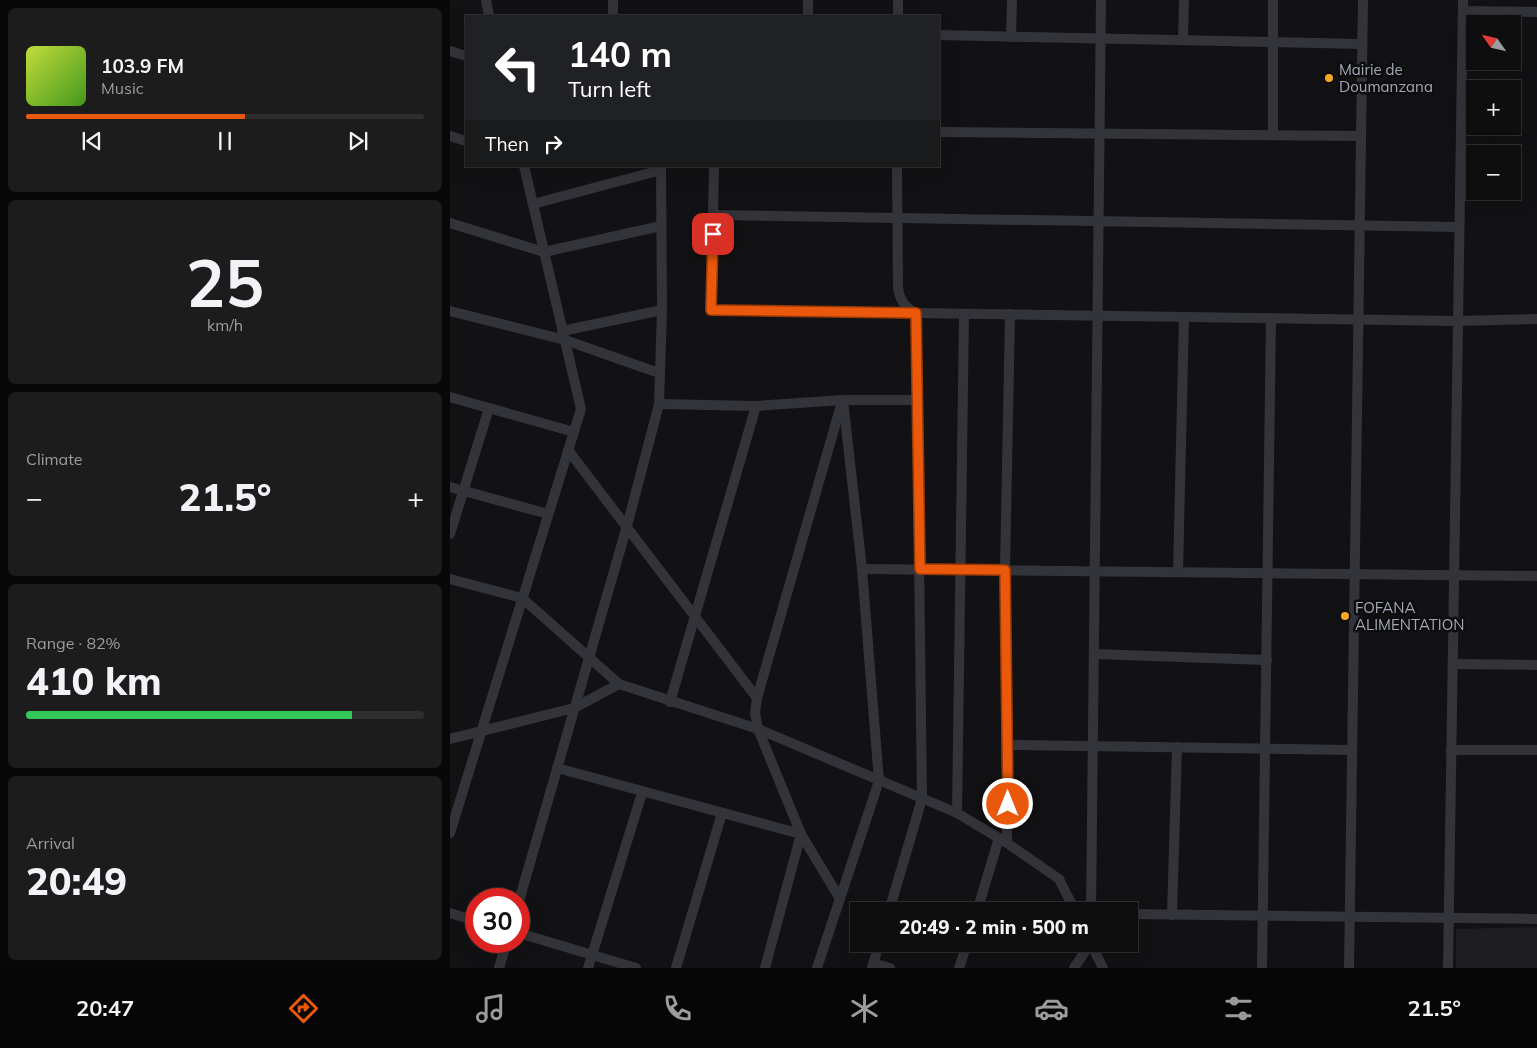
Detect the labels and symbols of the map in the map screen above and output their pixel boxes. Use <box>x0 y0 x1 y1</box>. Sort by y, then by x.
north arrow <box>1466 15 1521 70</box>
place label: Mairie de Doumanzana <box>1339 60 1433 96</box>
marker: Mairie de Doumanzana <box>1323 72 1335 84</box>
pin <box>692 213 734 255</box>
place label: FOFANA ALIMENTATION <box>1355 598 1465 634</box>
marker: FOFANA ALIMENTATION <box>1339 610 1351 622</box>
position arrow <box>981 777 1033 829</box>
speed limit sign: 30 <box>465 888 530 953</box>

